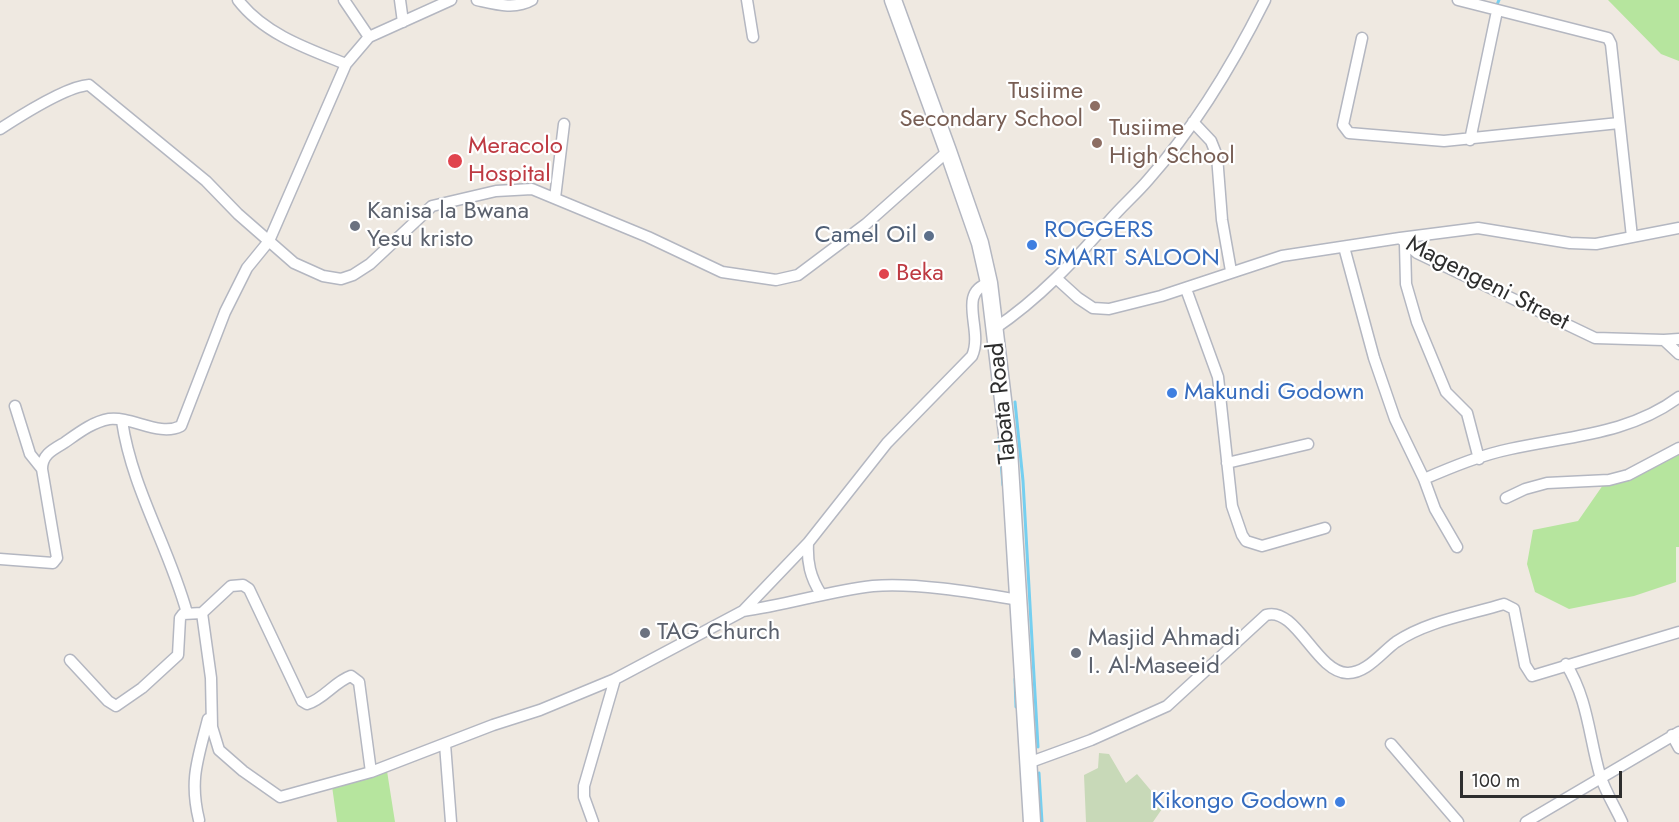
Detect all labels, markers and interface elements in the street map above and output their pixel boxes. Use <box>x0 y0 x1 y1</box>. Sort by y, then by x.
place label: Tusiime Secondary School <box>899 78 1083 134</box>
marker: Tusiime Secondary School <box>1088 99 1102 113</box>
place label: Tusiime High School <box>1109 115 1235 171</box>
place label: Meracolo Hospital <box>468 133 563 189</box>
marker: Tusiime High School <box>1090 136 1104 150</box>
marker: Meracolo Hospital <box>446 152 464 170</box>
place label: Kanisa la Bwana Yesu kristo <box>367 198 529 254</box>
place label: ROGGERS SMART SALOON <box>1044 217 1220 273</box>
marker: Kanisa la Bwana Yesu kristo <box>348 219 362 233</box>
place label: Camel Oil <box>814 222 917 250</box>
marker: Camel Oil <box>922 229 936 243</box>
street label: Magengeni Street <box>1401 231 1573 337</box>
marker: ROGGERS SMART SALOON <box>1025 238 1039 252</box>
place label: Beka <box>896 260 944 288</box>
marker: Beka <box>877 267 891 281</box>
street label: Tabata Road <box>982 341 1024 465</box>
place label: Makundi Godown <box>1184 379 1365 407</box>
marker: Makundi Godown <box>1165 386 1179 400</box>
place label: TAG Church <box>657 619 780 647</box>
place label: Masjid Ahmadi I. Al-Maseeid <box>1088 625 1240 681</box>
marker: TAG Church <box>638 626 652 640</box>
marker: Masjid Ahmadi I. Al-Maseeid <box>1069 646 1083 660</box>
scale bar <box>1463 759 1625 797</box>
text: 100 m <box>1471 768 1520 794</box>
place label: Kikongo Godown <box>1151 788 1328 816</box>
marker: Kikongo Godown <box>1333 795 1347 809</box>

